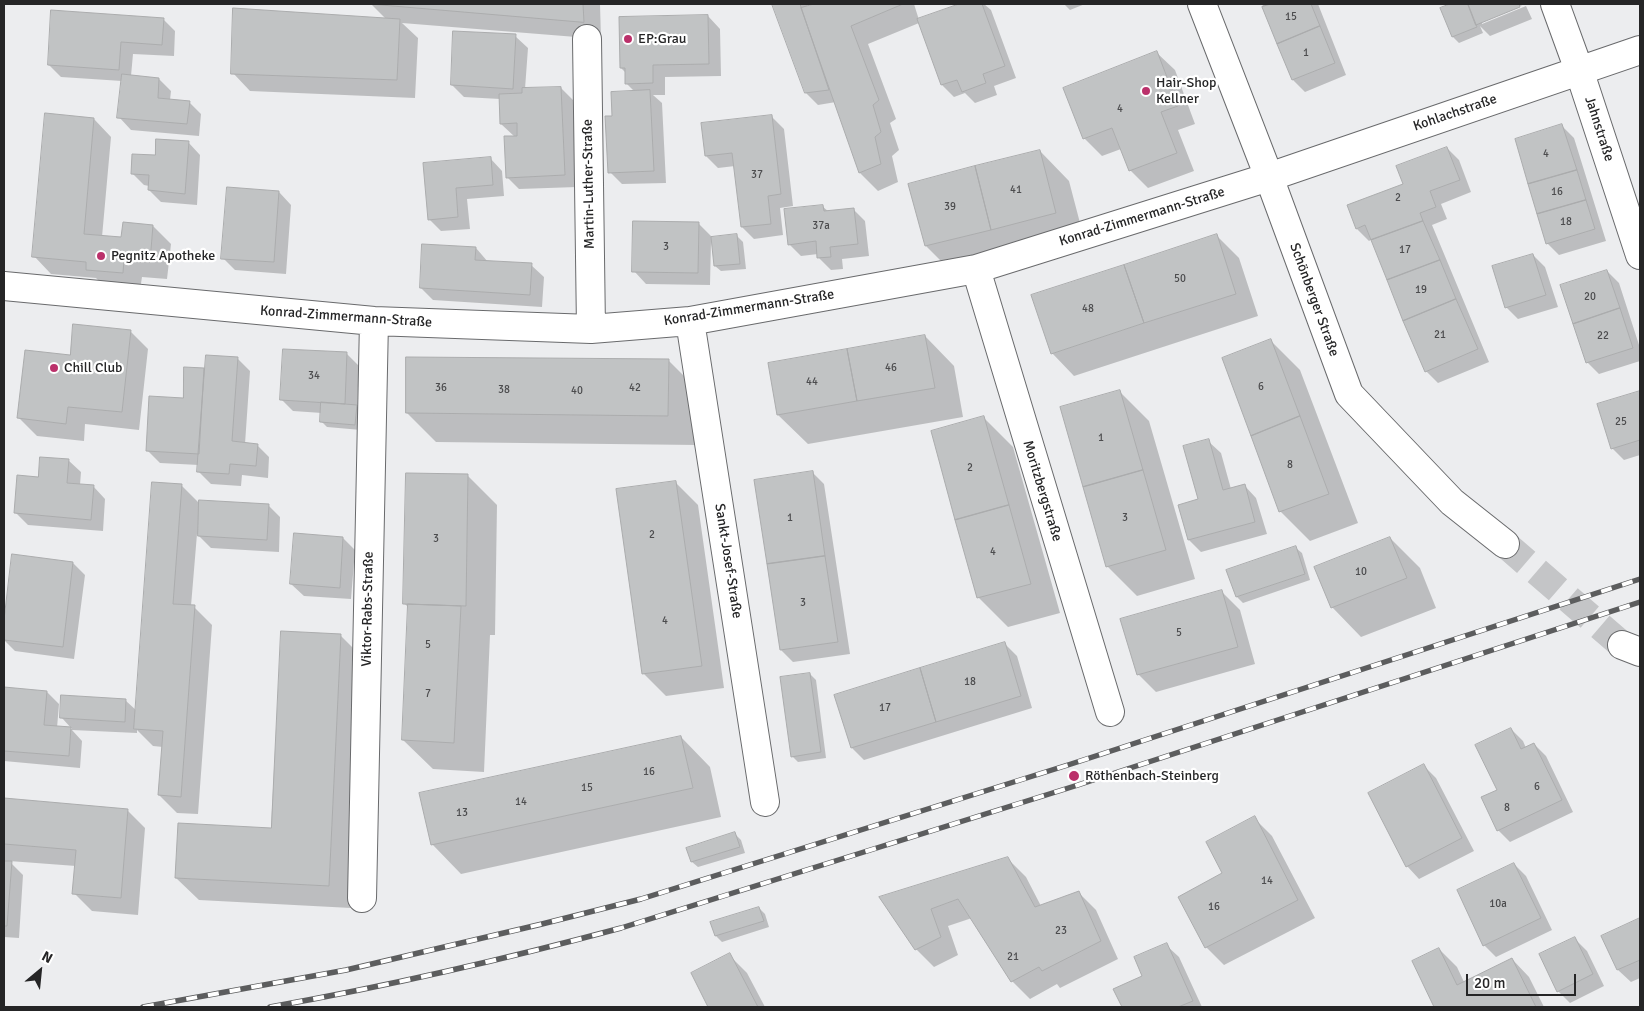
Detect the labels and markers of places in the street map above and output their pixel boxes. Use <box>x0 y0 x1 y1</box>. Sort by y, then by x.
place label: EP:Grau <box>638 31 686 47</box>
marker: EP:Grau <box>622 33 634 45</box>
place label: Hair-Shop Kellner <box>1156 75 1217 108</box>
marker: Hair-Shop Kellner <box>1140 85 1152 97</box>
place label: Pegnitz Apotheke <box>111 248 215 264</box>
marker: Pegnitz Apotheke <box>95 250 107 262</box>
place label: Chill Club <box>64 360 122 376</box>
marker: Chill Club <box>48 362 60 374</box>
place label: Röthenbach-Steinberg <box>1085 768 1219 784</box>
marker: Röthenbach-Steinberg <box>1067 769 1081 783</box>

